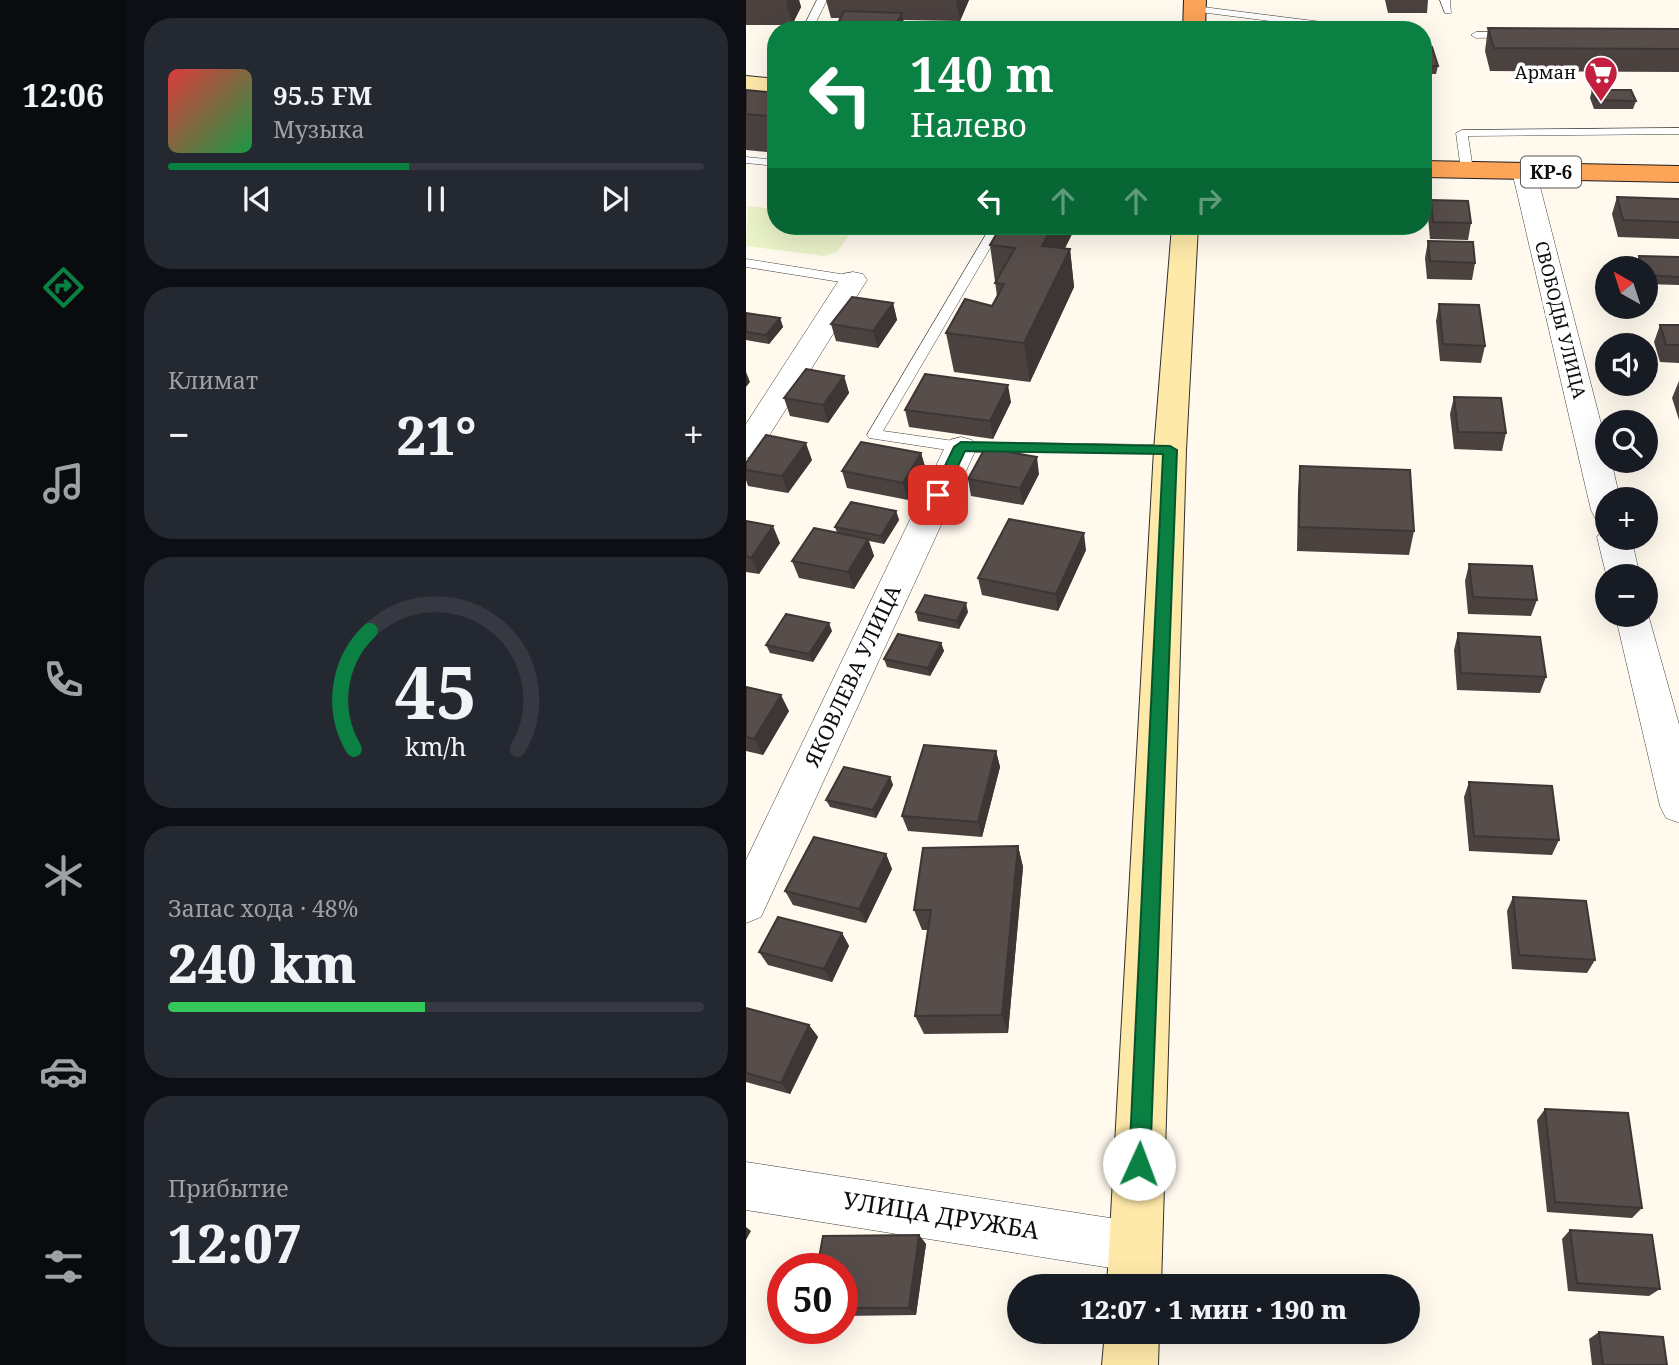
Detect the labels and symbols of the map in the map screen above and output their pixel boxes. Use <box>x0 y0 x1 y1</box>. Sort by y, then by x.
supermarket icon: Арман <box>1582 54 1620 103</box>
place label: Арман <box>1515 60 1576 84</box>
road number: KP-6 <box>1521 156 1581 188</box>
street label: СВОБОДЫ УЛИЦА <box>1530 238 1592 401</box>
north arrow <box>1595 256 1658 318</box>
pin <box>908 465 968 525</box>
street label: ЯКОВЛЕВА УЛИЦА <box>797 580 907 772</box>
position arrow <box>1102 1127 1176 1201</box>
street label: УЛИЦА ДРУЖБА <box>841 1183 1042 1246</box>
speed limit sign: 50 <box>767 1253 858 1344</box>

